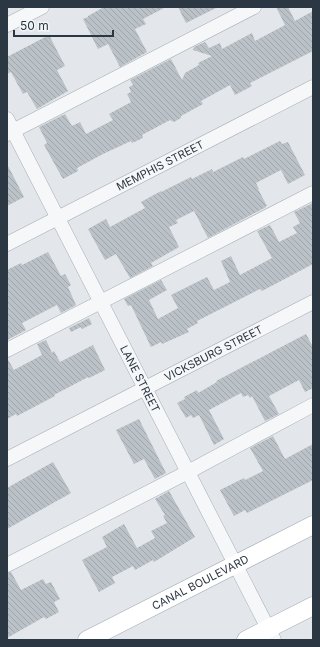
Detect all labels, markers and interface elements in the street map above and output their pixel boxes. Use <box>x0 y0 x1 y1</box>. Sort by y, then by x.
scale bar <box>14 12 113 38</box>
text: 50 m <box>20 18 49 33</box>
street label: MEMPHIS STREET <box>114 137 206 194</box>
street label: VICKSBURG STREET <box>162 322 265 384</box>
street label: LANE STREET <box>117 343 163 415</box>
street label: CANAL BOULEVARD <box>149 552 251 613</box>

